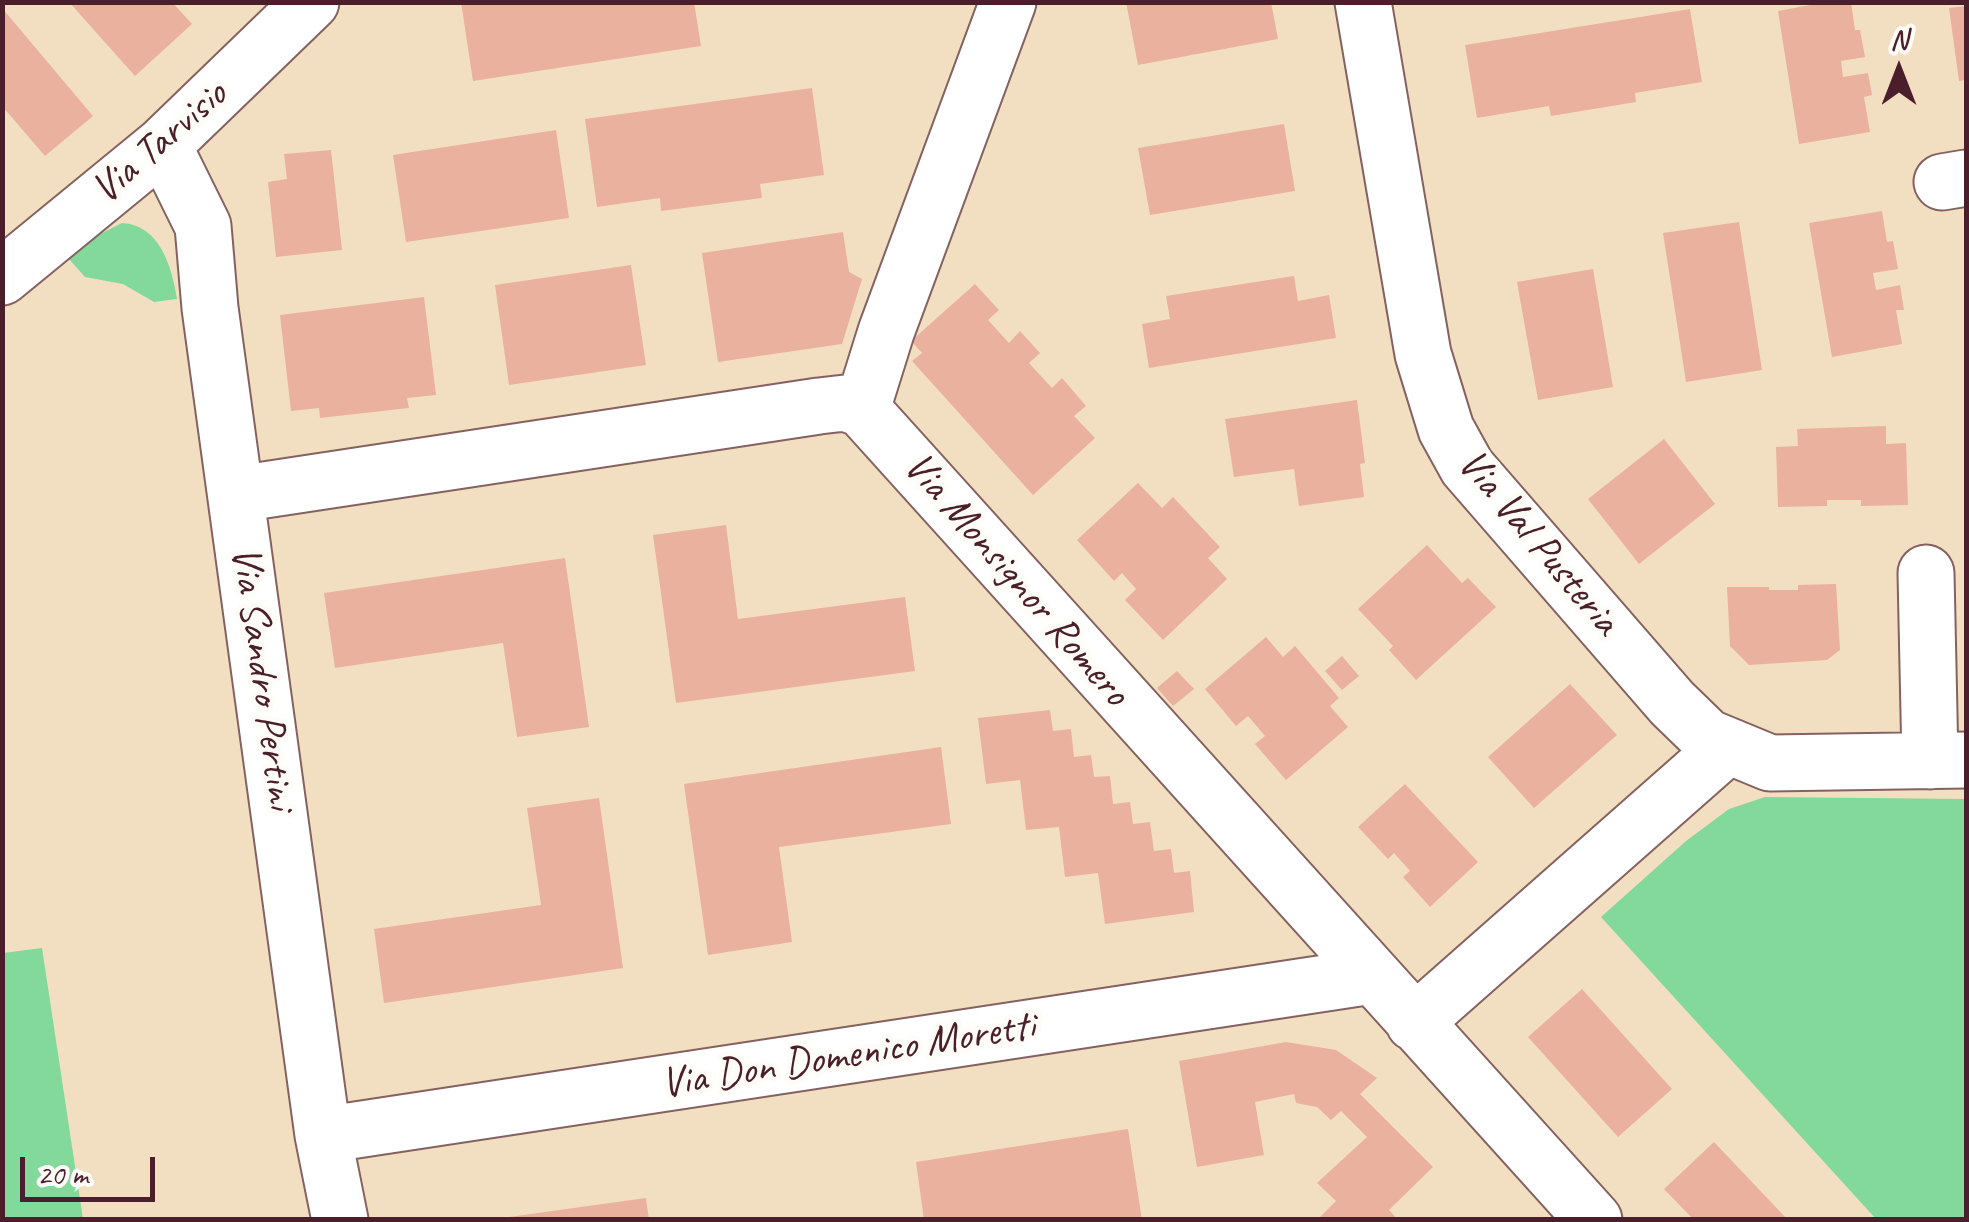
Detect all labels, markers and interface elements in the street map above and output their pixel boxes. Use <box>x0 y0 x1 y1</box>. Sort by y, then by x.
north arrow <box>1849 20 1949 120</box>
text: N <box>1890 22 1908 57</box>
street label: Via Tarvisio <box>82 70 238 216</box>
street label: Via Val Pusteria <box>1446 440 1630 646</box>
street label: Via Monsignor Romero <box>892 443 1140 717</box>
street label: Via Sandro Pertini <box>219 543 305 813</box>
street label: Via Don Domenico Moretti <box>658 1002 1038 1110</box>
scale bar <box>25 1137 160 1199</box>
text: 20 m <box>37 1155 88 1193</box>

